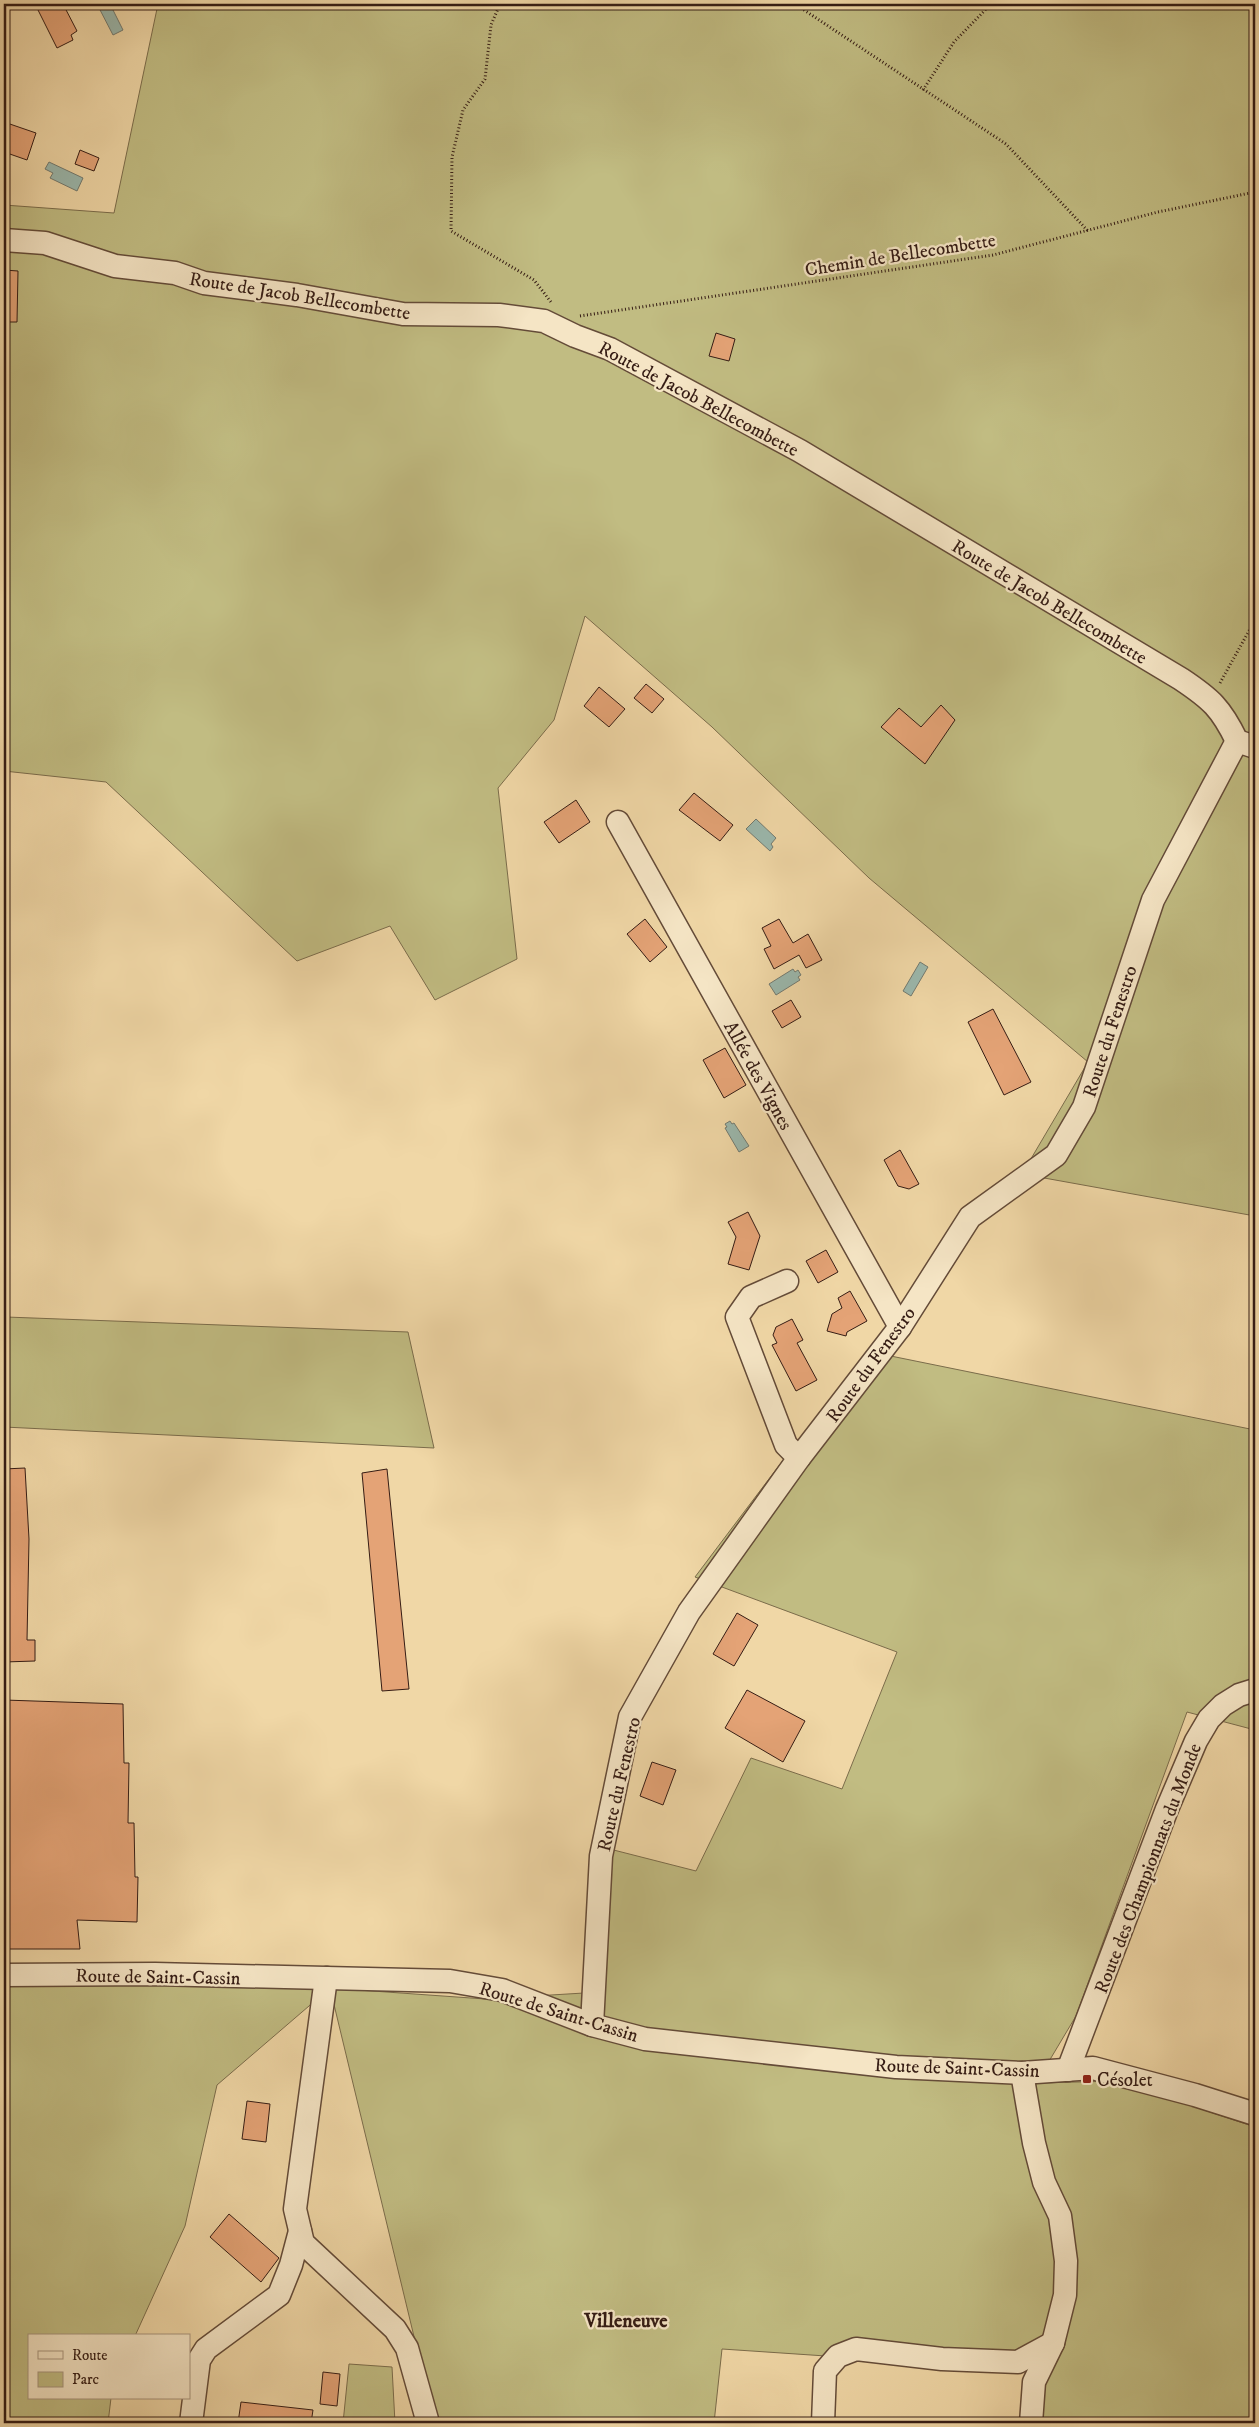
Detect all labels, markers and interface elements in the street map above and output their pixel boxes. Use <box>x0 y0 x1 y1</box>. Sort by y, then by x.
street label: Chemin de Bellecombette <box>803 229 997 282</box>
street label: Route de Jacob Bellecombette <box>188 268 412 325</box>
street label: Route de Jacob Bellecombette <box>594 337 803 462</box>
street label: Route de Jacob Bellecombette <box>947 535 1151 670</box>
street label: Route du Fenestro <box>1078 963 1143 1100</box>
street label: Allée des Vignes <box>718 1017 797 1134</box>
street label: Route du Fenestro <box>822 1303 921 1427</box>
street label: Route du Fenestro <box>593 1715 646 1854</box>
street label: Route des Championnats du Monde <box>1090 1740 1207 1997</box>
street label: Route de Saint-Cassin <box>75 1965 241 1990</box>
street label: Route de Saint-Cassin <box>476 1977 641 2048</box>
street label: Route de Saint-Cassin <box>874 2054 1040 2083</box>
place label: Césolet <box>1097 2069 1153 2092</box>
marker: Césolet <box>1081 2073 1093 2085</box>
district label: Villeneuve <box>583 2309 668 2334</box>
legend <box>28 2334 190 2400</box>
text: Route <box>72 2346 107 2365</box>
text: Parc <box>72 2370 100 2389</box>

